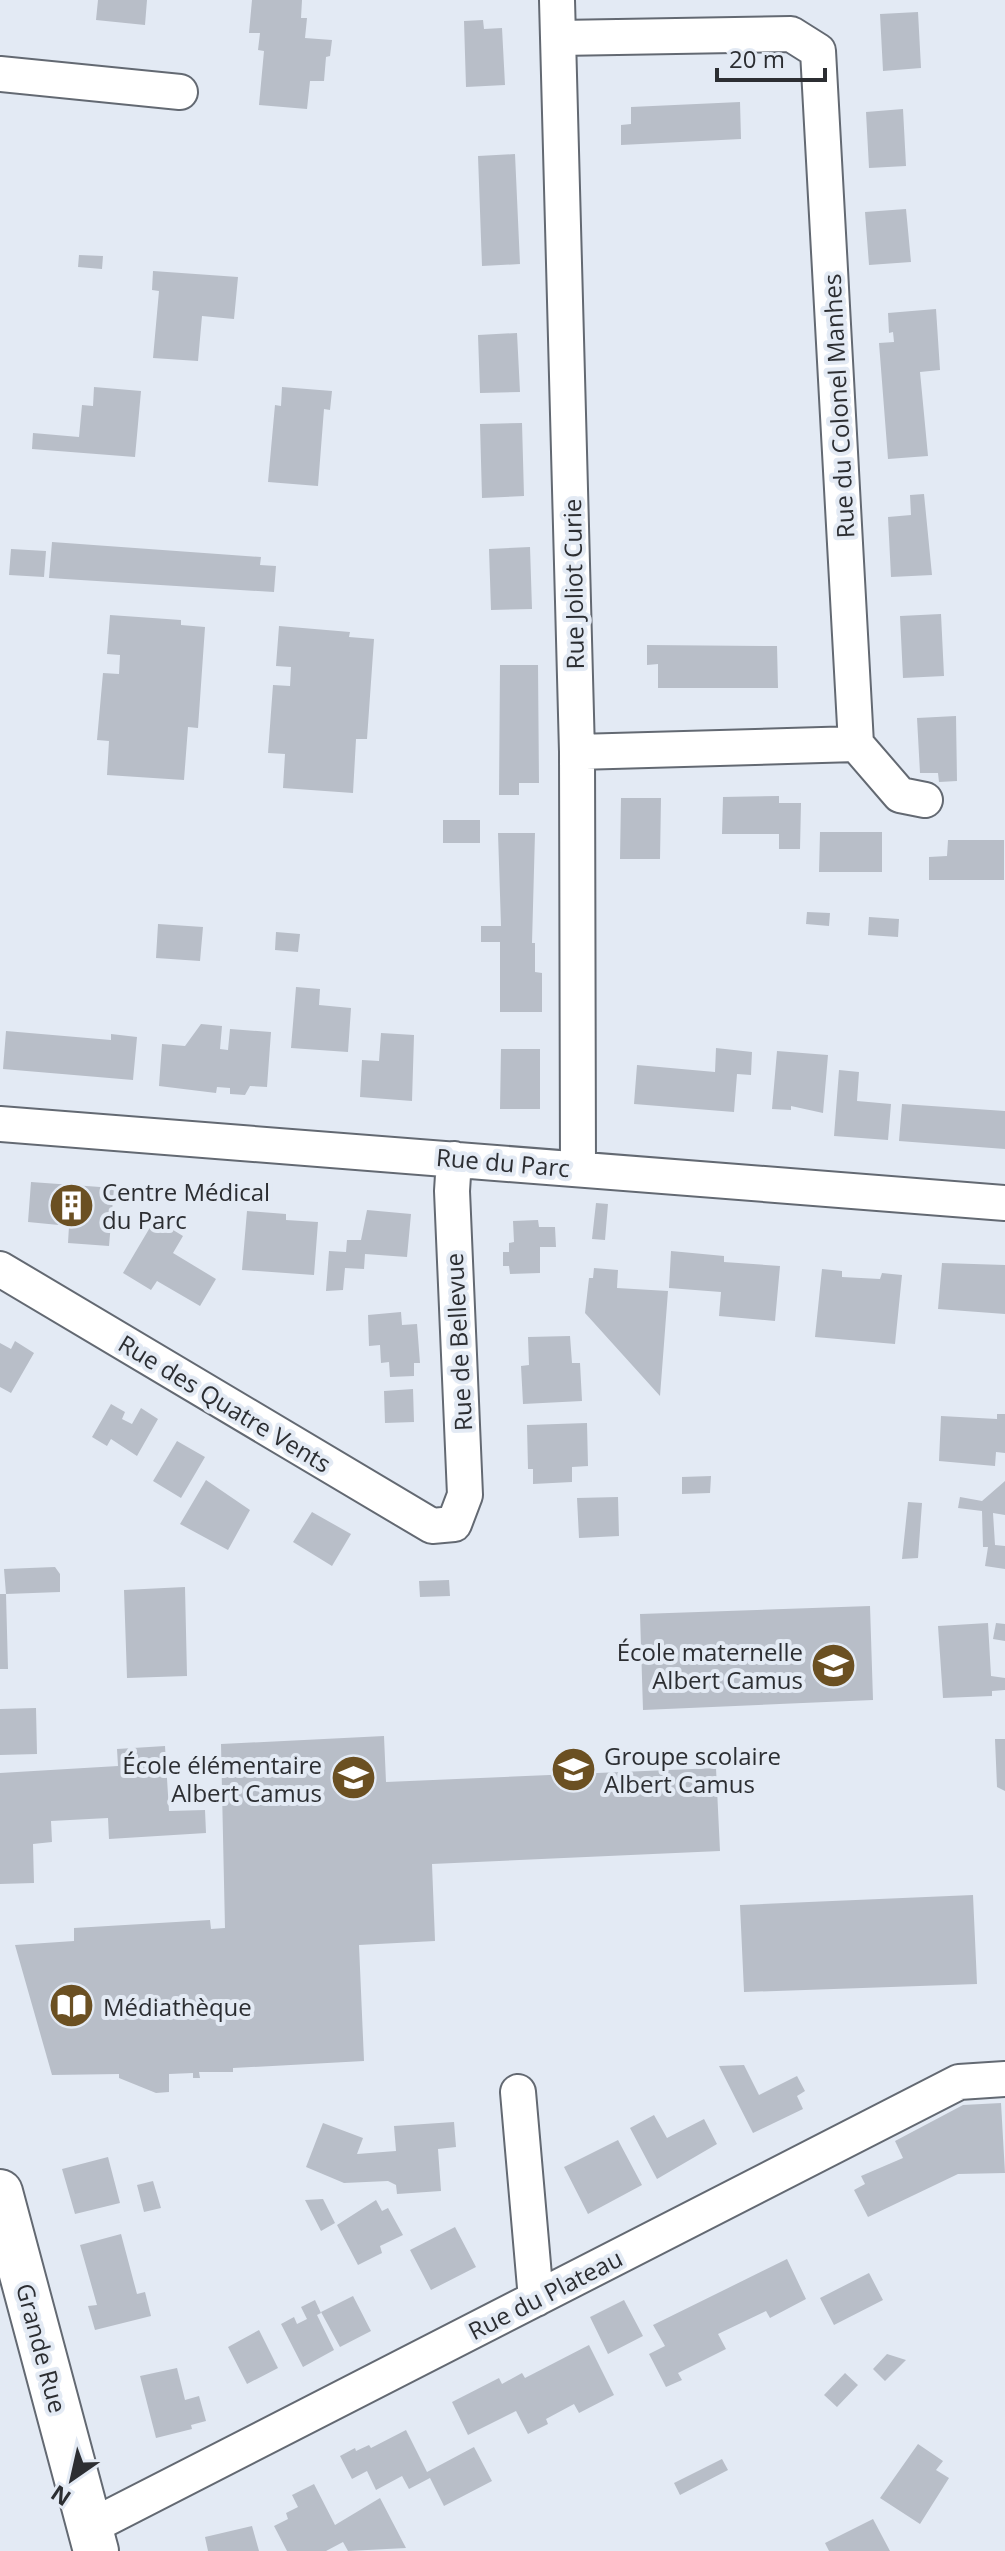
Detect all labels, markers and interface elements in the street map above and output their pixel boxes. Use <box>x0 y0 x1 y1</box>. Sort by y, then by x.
scale bar <box>717 32 825 82</box>
text: 20 m <box>729 42 785 75</box>
street label: Rue du Colonel Manhes <box>815 273 861 539</box>
street label: Rue Joliot Curie <box>555 498 591 670</box>
street label: Rue du Parc <box>435 1140 571 1184</box>
place label: Centre Médical du Parc <box>102 1175 270 1236</box>
building icon: Centre Médical du Parc <box>47 1181 95 1229</box>
street label: Rue de Bellevue <box>437 1252 479 1432</box>
street label: Rue des Quatre Vents <box>113 1326 337 1480</box>
place label: École maternelle Albert Camus <box>617 1635 803 1696</box>
school or university icon: École maternelle Albert Camus <box>810 1641 858 1689</box>
place label: Groupe scolaire Albert Camus <box>604 1739 781 1800</box>
school or university icon: Groupe scolaire Albert Camus <box>549 1745 597 1793</box>
place label: École élémentaire Albert Camus <box>122 1748 322 1809</box>
school or university icon: École élémentaire Albert Camus <box>329 1754 377 1802</box>
library icon: Médiathèque <box>48 1982 96 2030</box>
place label: Médiathèque <box>103 1990 252 2023</box>
street label: Rue du Plateau <box>462 2241 628 2347</box>
street label: Grande Rue <box>9 2280 75 2416</box>
north arrow <box>32 2439 112 2519</box>
text: N <box>44 2479 76 2514</box>

